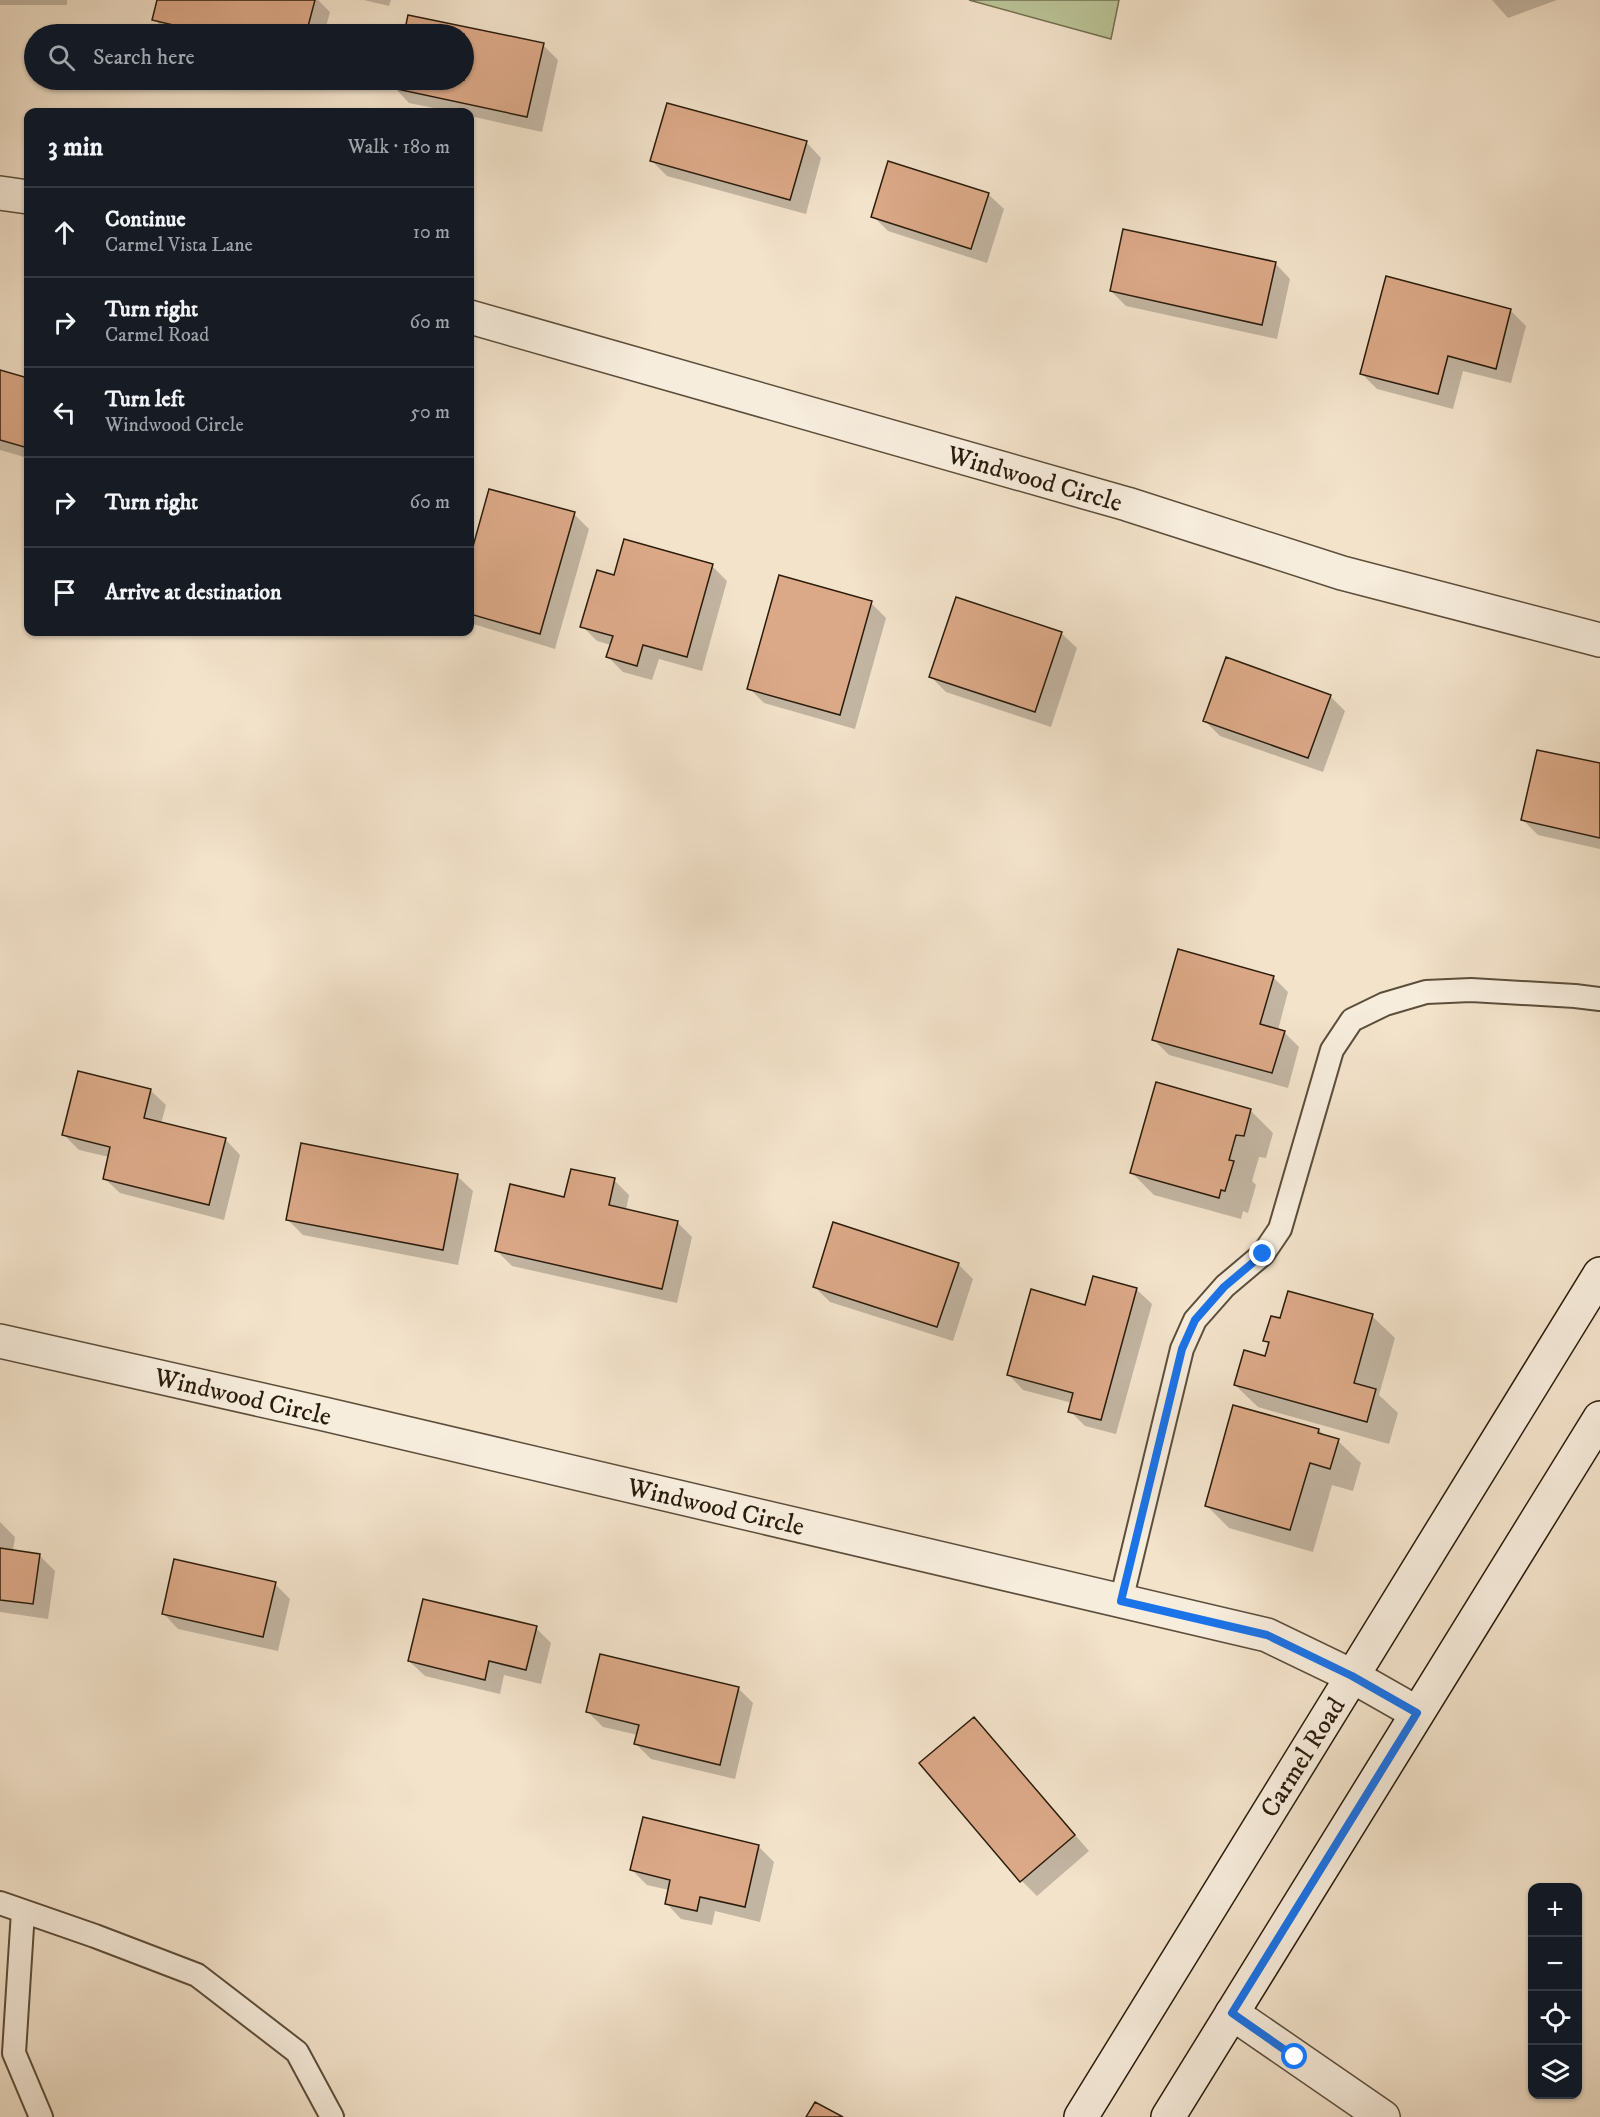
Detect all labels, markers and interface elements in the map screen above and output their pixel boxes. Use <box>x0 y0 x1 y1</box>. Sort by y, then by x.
search box <box>24 24 474 90</box>
icon: search <box>45 41 78 74</box>
text: Search here <box>93 44 195 71</box>
text: 3 min <box>48 131 103 164</box>
text: Walk · 180 m <box>348 135 450 160</box>
text: Continue <box>105 206 186 233</box>
icon: ahead <box>48 216 81 249</box>
text: 10 m <box>413 220 450 245</box>
text: Carmel Vista Lane <box>105 233 253 258</box>
text: Turn right <box>105 296 198 323</box>
icon: right <box>48 306 81 339</box>
text: 60 m <box>410 310 450 335</box>
text: Carmel Road <box>105 323 209 348</box>
text: Turn left <box>105 386 185 413</box>
icon: left <box>48 396 81 429</box>
text: 50 m <box>410 400 450 425</box>
text: Windwood Circle <box>105 413 244 438</box>
street label: Windwood Circle <box>942 438 1126 520</box>
icon: right <box>48 486 81 519</box>
text: Turn right <box>105 489 198 516</box>
text: 60 m <box>410 490 450 515</box>
icon: arrive <box>48 576 81 609</box>
text: Arrive at destination <box>105 579 282 606</box>
route end <box>1249 1240 1275 1266</box>
street label: Windwood Circle <box>150 1361 334 1434</box>
street label: Windwood Circle <box>623 1471 807 1544</box>
street label: Carmel Road <box>1253 1692 1353 1824</box>
map controls <box>1528 1883 1582 2099</box>
button: + <box>1528 1883 1582 1937</box>
button: − <box>1528 1937 1582 1991</box>
button: locate <box>1528 1991 1582 2045</box>
route start <box>1281 2043 1307 2069</box>
button: layers <box>1528 2045 1582 2099</box>

